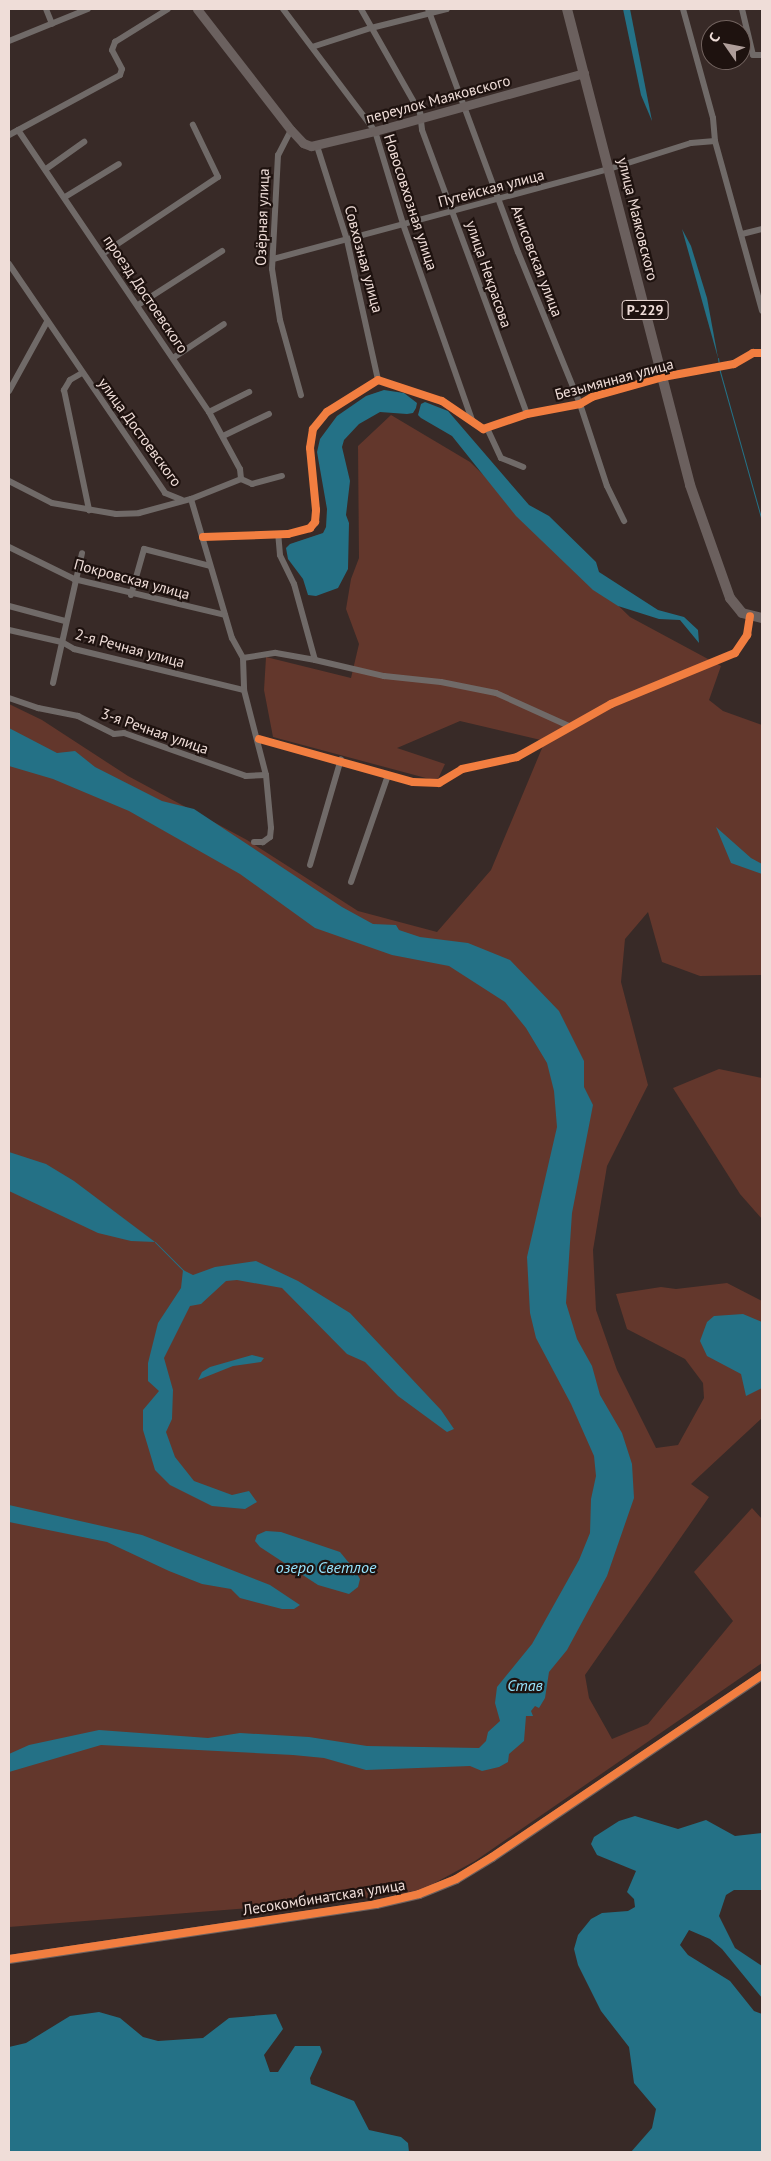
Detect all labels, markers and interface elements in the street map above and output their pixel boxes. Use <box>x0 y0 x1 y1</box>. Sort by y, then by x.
north arrow <box>701 20 751 70</box>
text: С <box>705 29 724 46</box>
street label: переулок Маяковского <box>364 71 512 127</box>
street label: Новосовхозная улица <box>380 131 442 273</box>
street label: улица Маяковского <box>614 156 662 282</box>
street label: Путейская улица <box>436 165 546 211</box>
street label: Озёрная улица <box>251 168 273 266</box>
street label: Совхозная улица <box>341 203 387 315</box>
street label: Анисовская улица <box>508 203 566 319</box>
street label: улица Некрасова <box>462 218 516 330</box>
street label: проезд Достоевского <box>100 231 192 357</box>
road number: Р-229 <box>621 298 669 322</box>
street label: Безымянная улица <box>553 355 675 403</box>
street label: улица Достоевского <box>94 374 186 490</box>
street label: Покровская улица <box>72 555 192 603</box>
street label: 2-я Речная улица <box>73 625 187 671</box>
street label: 3-я Речная улица <box>99 704 211 758</box>
water label: озеро Светлое <box>276 1557 376 1577</box>
water label: Став <box>507 1675 543 1695</box>
street label: Лесокомбинатская улица <box>242 1875 406 1919</box>

